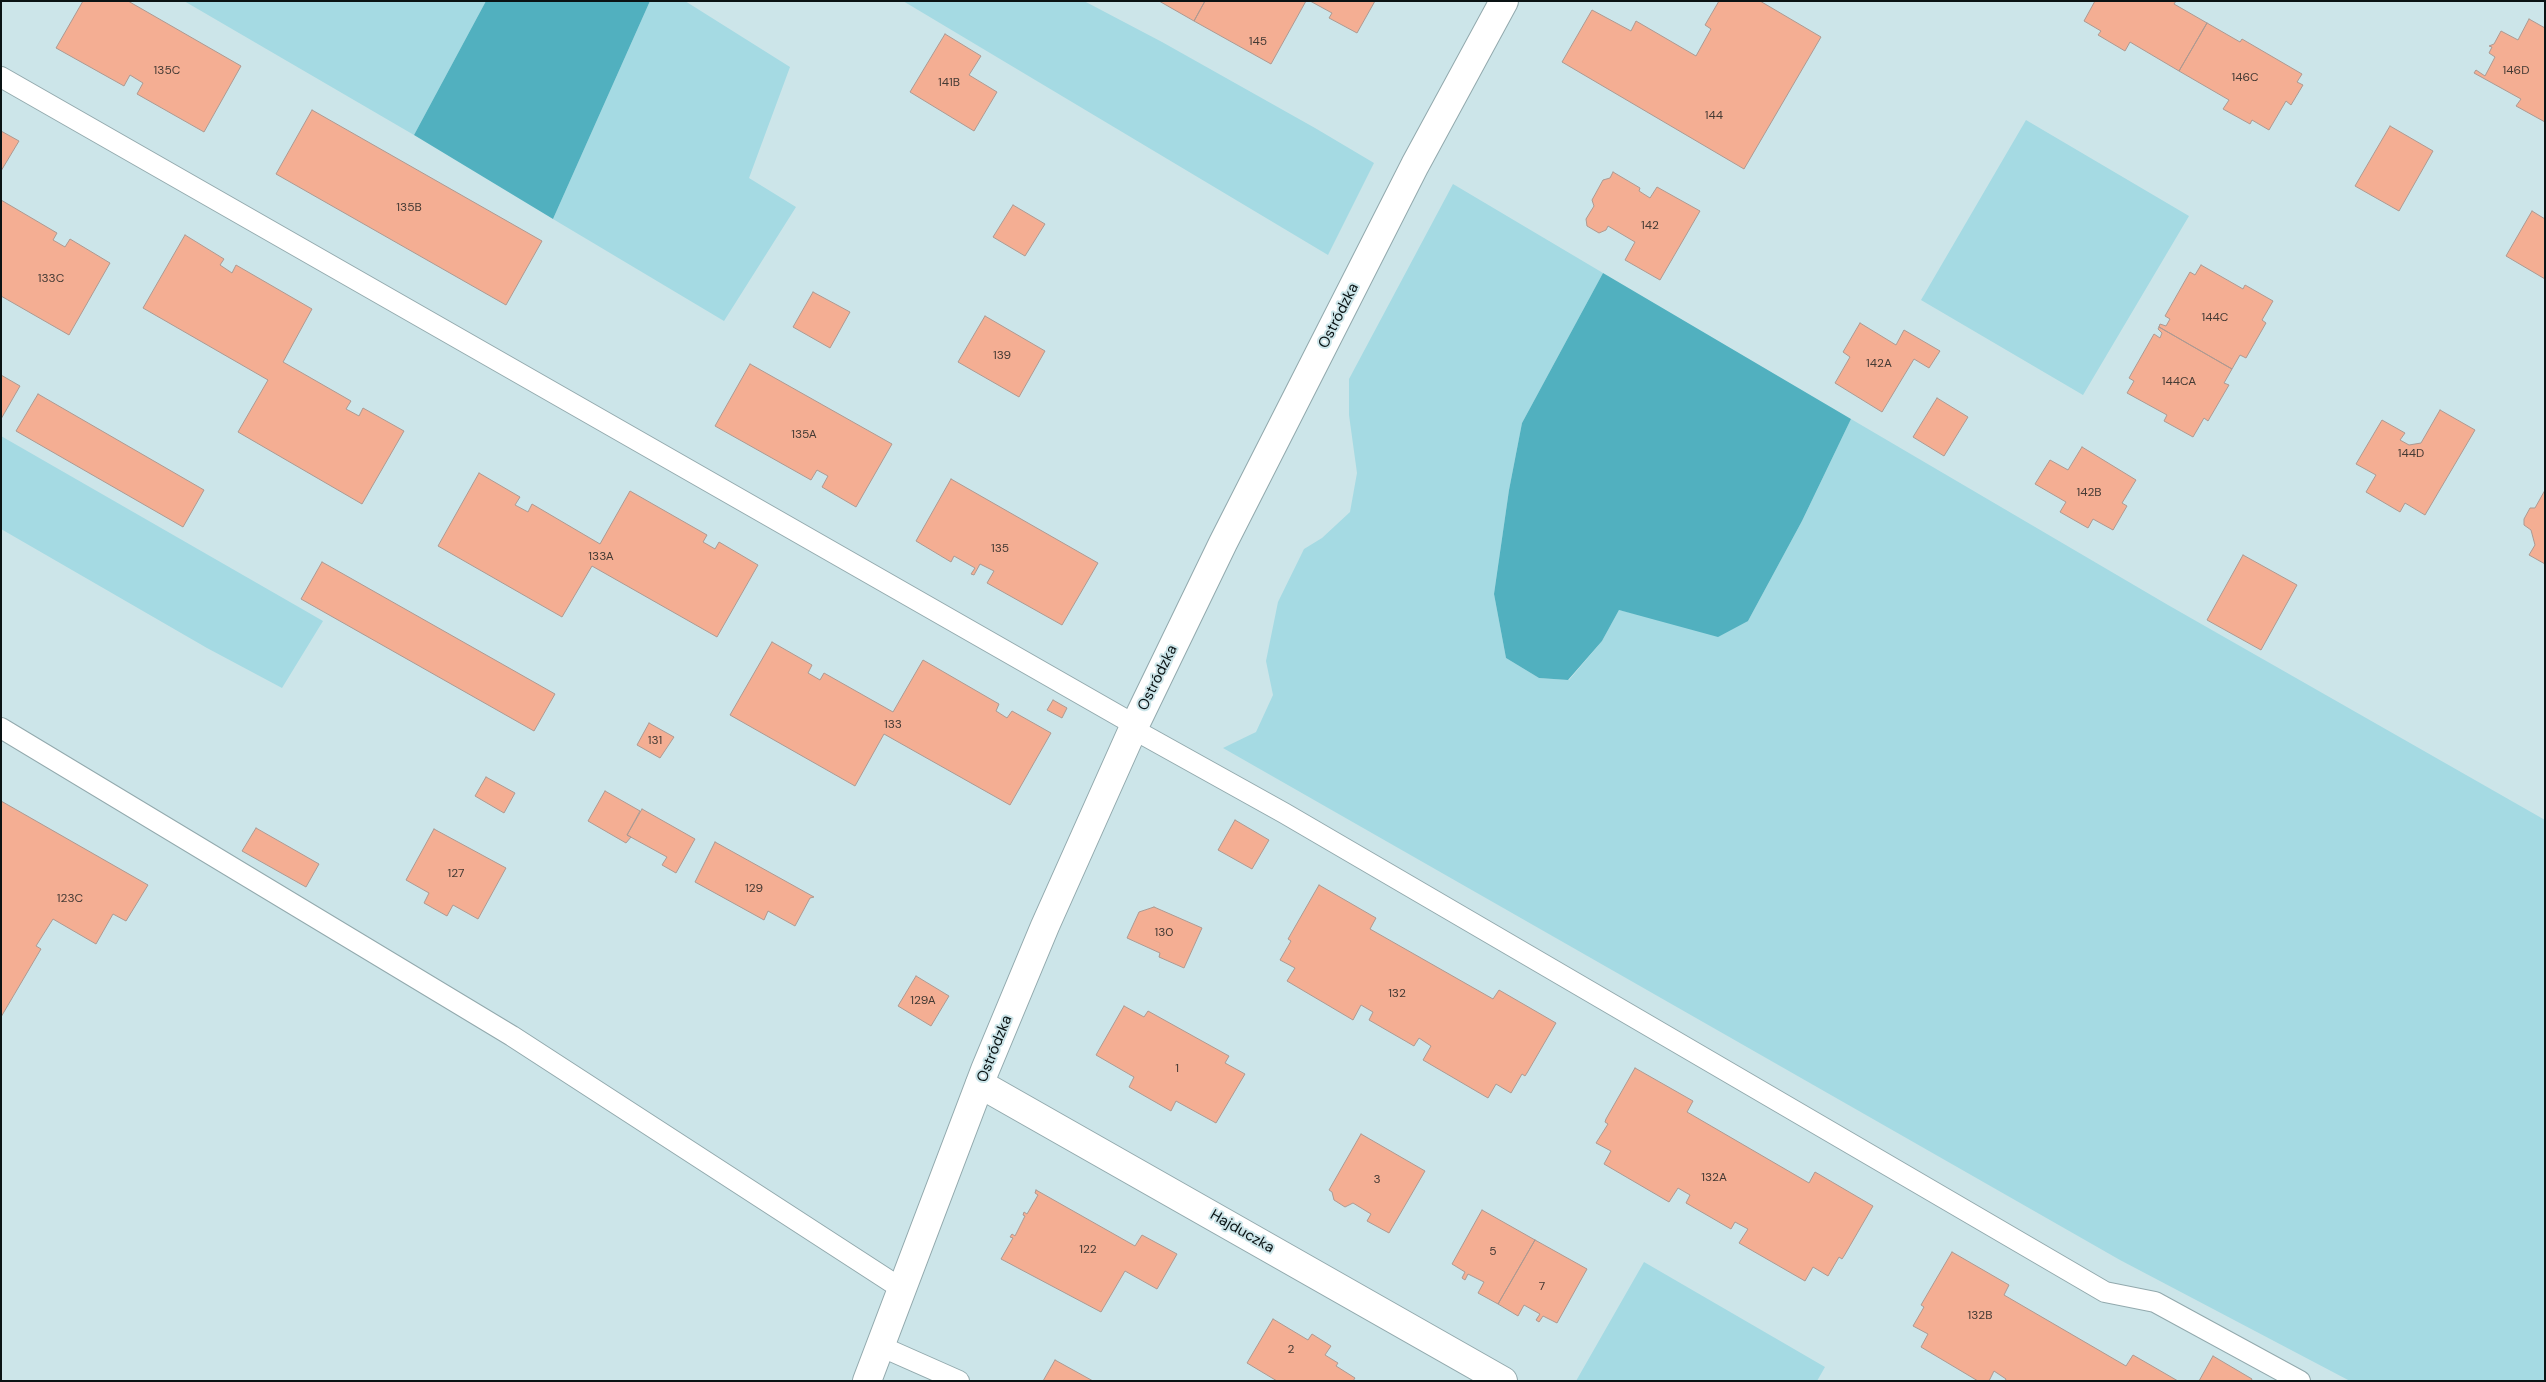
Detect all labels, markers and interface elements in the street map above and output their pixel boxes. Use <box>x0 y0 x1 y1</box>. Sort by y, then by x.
house number: 145 <box>1249 35 1267 49</box>
house number: 135C <box>154 64 180 78</box>
house number: 146D <box>2503 64 2529 78</box>
house number: 146C <box>2231 71 2259 85</box>
house number: 141B <box>938 76 960 90</box>
house number: 144 <box>1705 109 1723 123</box>
house number: 135B <box>396 201 422 215</box>
house number: 142 <box>1641 219 1659 233</box>
house number: 133C <box>38 272 64 286</box>
street label: Ostródzka <box>1315 280 1363 352</box>
house number: 144C <box>2202 311 2228 325</box>
house number: 139 <box>993 349 1011 363</box>
house number: 142A <box>1866 357 1892 371</box>
house number: 144CA <box>2162 375 2196 389</box>
house number: 135A <box>791 428 817 442</box>
house number: 144D <box>2398 447 2424 461</box>
house number: 142B <box>2076 486 2102 500</box>
house number: 135 <box>991 542 1009 556</box>
house number: 133A <box>588 550 614 564</box>
street label: Ostródzka <box>1134 642 1182 714</box>
house number: 133 <box>884 718 902 732</box>
house number: 131 <box>648 734 662 748</box>
house number: 127 <box>448 867 464 881</box>
house number: 129 <box>745 882 763 896</box>
house number: 123C <box>57 892 83 906</box>
house number: 130 <box>1154 926 1174 940</box>
house number: 132 <box>1388 987 1406 1001</box>
house number: 129A <box>910 994 936 1008</box>
street label: Ostródzka <box>973 1013 1017 1085</box>
house number: 1 <box>1175 1062 1179 1076</box>
house number: 132A <box>1701 1171 1727 1185</box>
house number: 3 <box>1373 1173 1381 1187</box>
street label: Hajduczka <box>1207 1206 1277 1258</box>
house number: 122 <box>1079 1243 1097 1257</box>
house number: 5 <box>1489 1245 1497 1259</box>
house number: 7 <box>1539 1280 1545 1294</box>
house number: 132B <box>1968 1309 1992 1323</box>
house number: 2 <box>1288 1343 1294 1357</box>

